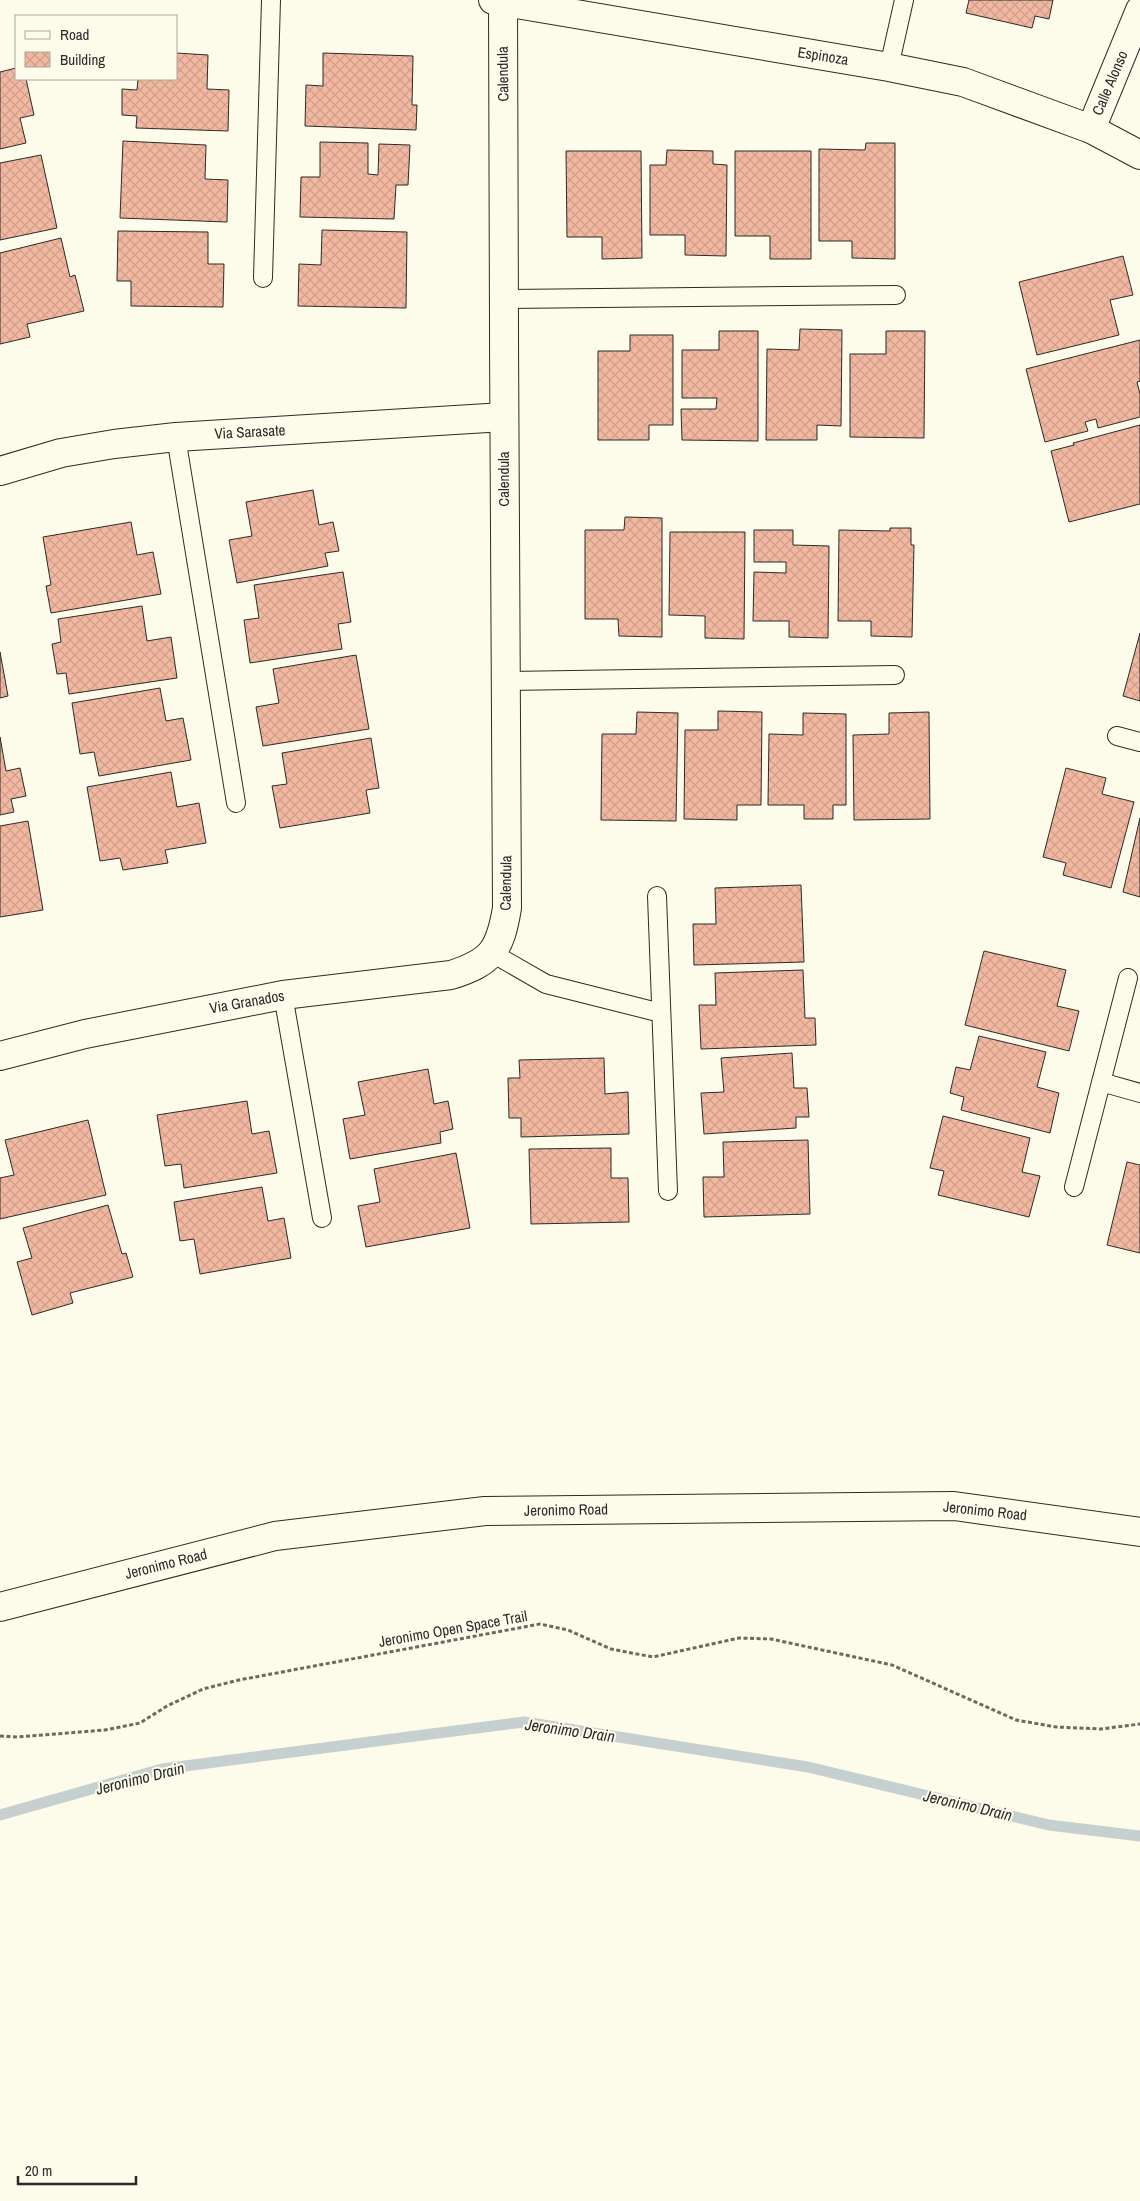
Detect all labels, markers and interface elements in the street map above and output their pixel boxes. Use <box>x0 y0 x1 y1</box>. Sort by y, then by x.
legend <box>15 15 178 80</box>
text: Road <box>60 24 89 45</box>
street label: Espinoza <box>796 41 850 70</box>
street label: Calendula <box>492 46 513 102</box>
street label: Calle Alonso <box>1087 47 1133 118</box>
text: Building <box>60 49 105 70</box>
street label: Via Sarasate <box>214 419 286 444</box>
street label: Calendula <box>493 451 514 507</box>
street label: Calendula <box>495 855 516 911</box>
street label: Via Granados <box>208 985 286 1018</box>
street label: Jeronimo Road <box>942 1496 1028 1525</box>
street label: Jeronimo Road <box>524 1498 608 1521</box>
street label: Jeronimo Road <box>123 1543 209 1584</box>
street label: Jeronimo Open Space Trail <box>377 1605 529 1652</box>
water label: Jeronimo Drain <box>523 1713 616 1747</box>
water label: Jeronimo Drain <box>93 1756 187 1800</box>
water label: Jeronimo Drain <box>920 1784 1015 1826</box>
scale bar <box>18 2154 135 2186</box>
text: 20 m <box>25 2160 52 2181</box>

